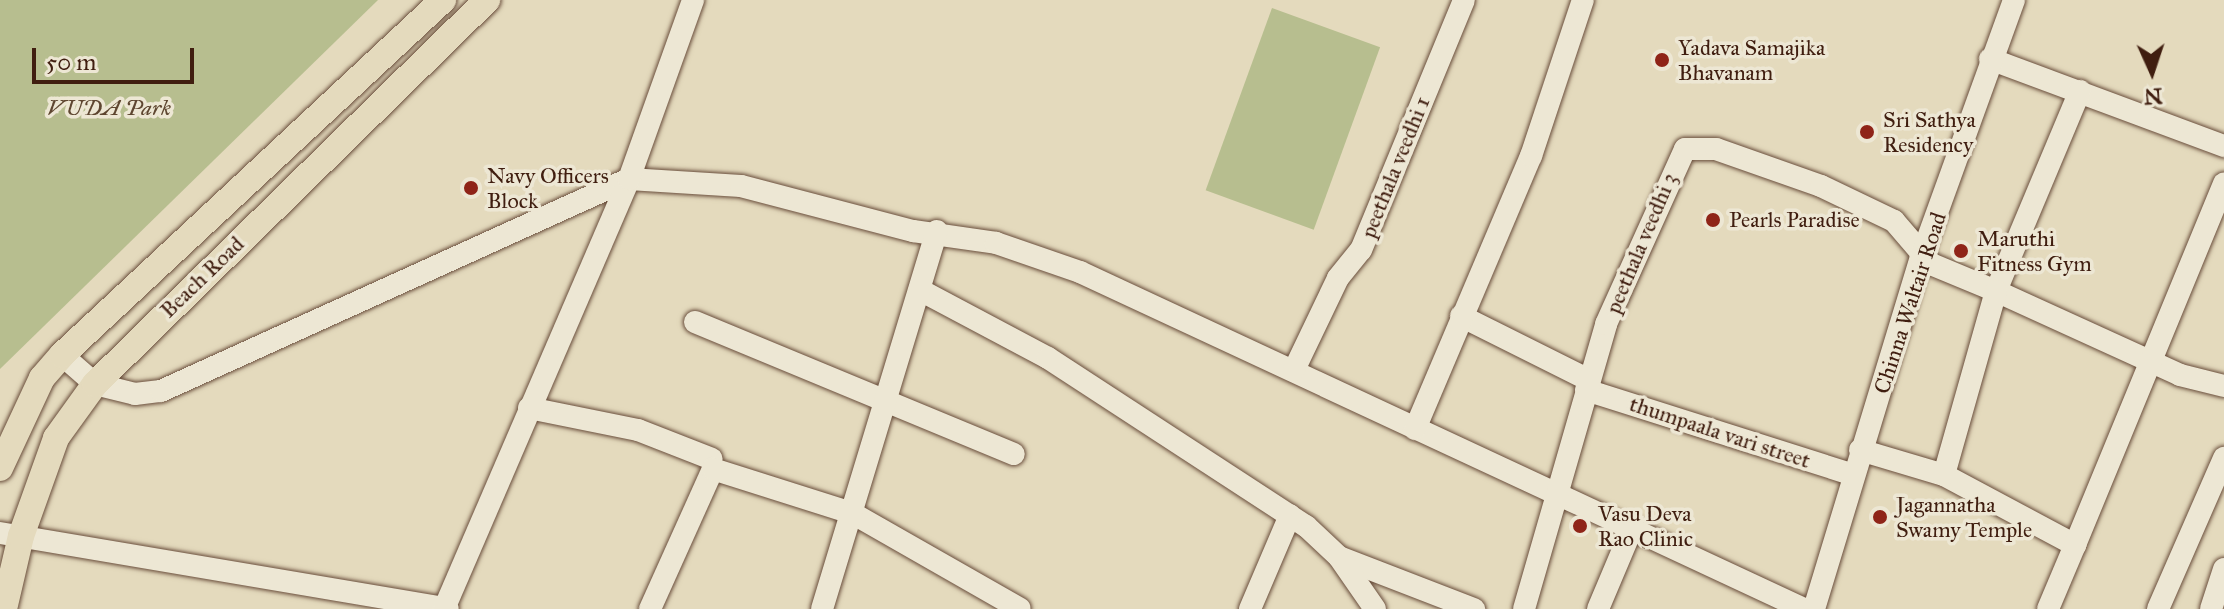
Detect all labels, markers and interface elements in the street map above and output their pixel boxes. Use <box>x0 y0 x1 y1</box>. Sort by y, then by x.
scale bar <box>36 32 198 82</box>
north arrow <box>2112 32 2192 112</box>
place label: Yadava Samajika Bhavanam <box>1678 34 1825 86</box>
text: 50 m <box>46 47 96 77</box>
marker: Yadava Samajika Bhavanam <box>1653 51 1671 69</box>
text: N <box>2143 82 2163 110</box>
street label: peethala veedhi 1 <box>1355 93 1435 241</box>
park label: VUDA Park <box>47 95 171 121</box>
place label: Sri Sathya Residency <box>1883 106 1976 158</box>
marker: Sri Sathya Residency <box>1858 123 1876 141</box>
place label: Navy Officers Block <box>487 162 609 214</box>
street label: peethala veedhi 3 <box>1600 169 1682 317</box>
marker: Navy Officers Block <box>462 179 480 197</box>
place label: Pearls Paradise <box>1729 207 1860 233</box>
street label: Chinna Waltair Road <box>1868 209 1952 397</box>
marker: Pearls Paradise <box>1704 211 1722 229</box>
place label: Maruthi Fitness Gym <box>1977 225 2092 276</box>
street label: Beach Road <box>155 231 249 323</box>
marker: Maruthi Fitness Gym <box>1952 242 1970 260</box>
street label: thumpaala vari street <box>1626 390 1814 474</box>
place label: Jagannatha Swamy Temple <box>1896 491 2032 542</box>
place label: Vasu Deva Rao Clinic <box>1598 500 1693 552</box>
marker: Jagannatha Swamy Temple <box>1871 508 1889 526</box>
marker: Vasu Deva Rao Clinic <box>1569 515 1591 537</box>

